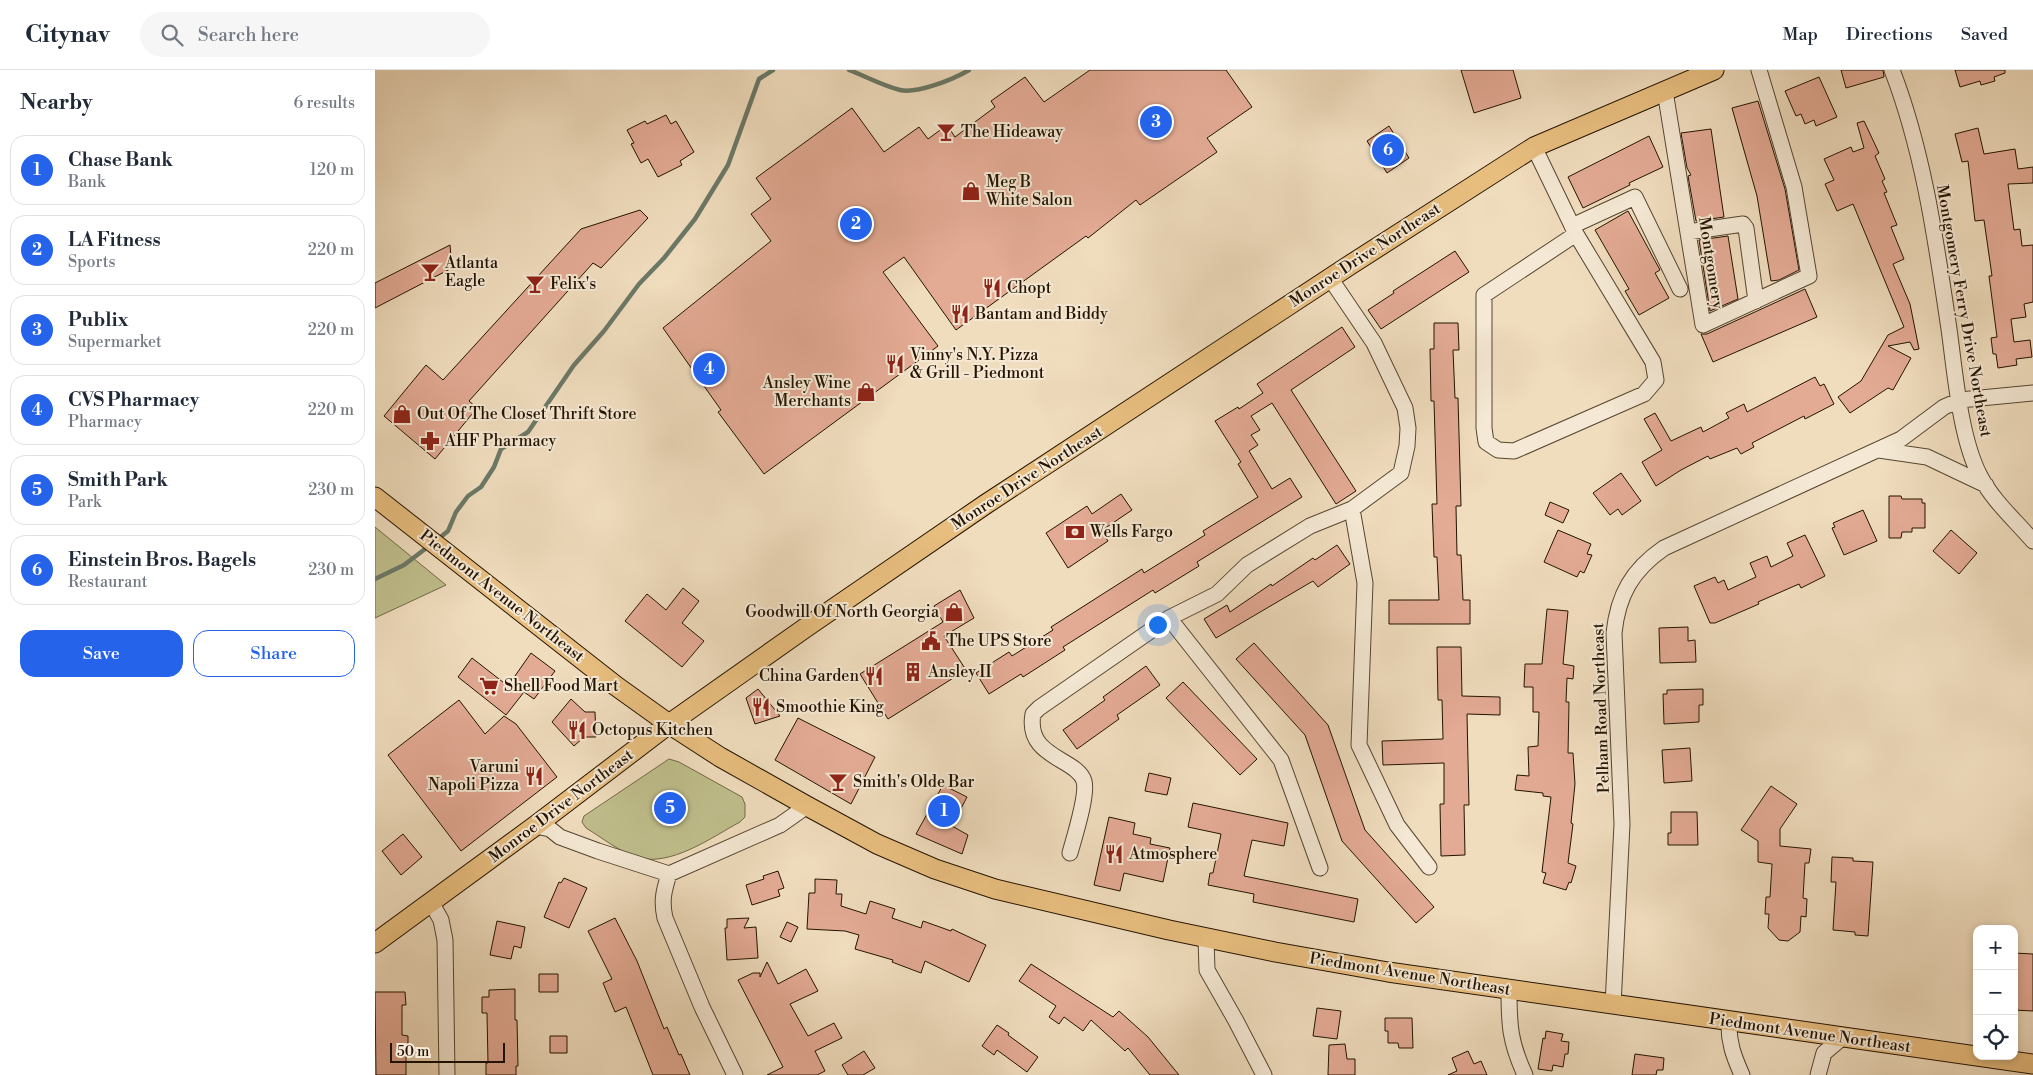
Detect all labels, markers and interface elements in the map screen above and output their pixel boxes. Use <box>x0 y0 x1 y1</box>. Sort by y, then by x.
search box <box>140 12 490 57</box>
text: Citynav <box>25 20 110 50</box>
icon: search <box>158 21 186 49</box>
text: Search here <box>198 23 299 47</box>
text: Map <box>1782 23 1818 46</box>
text: Directions <box>1846 23 1933 46</box>
text: Saved <box>1961 23 2008 46</box>
text: Nearby <box>20 90 93 116</box>
text: 6 results <box>294 93 355 113</box>
pin: 3 <box>1140 103 1172 141</box>
bar icon: The Hideaway <box>935 121 957 143</box>
place label: The Hideaway <box>961 122 1063 142</box>
pin: 6 <box>1372 131 1404 169</box>
text: Chase Bank <box>68 148 173 172</box>
text: 1 <box>33 160 41 180</box>
text: 120 m <box>310 160 354 180</box>
text: Bank <box>68 172 105 192</box>
place label: Meg B White Salon <box>985 172 1073 210</box>
shop icon: Meg B White Salon <box>960 180 982 202</box>
street label: Montgomery Ferry Drive Northeast <box>1932 183 1996 439</box>
street label: Monroe Drive Northeast <box>1286 198 1445 311</box>
pin: 2 <box>840 205 872 243</box>
street label: Montgomery <box>1694 216 1728 311</box>
text: LA Fitness <box>68 228 161 252</box>
text: 2 <box>32 240 42 260</box>
text: 220 m <box>308 240 354 260</box>
text: Sports <box>68 252 115 272</box>
place label: Atlanta Eagle <box>444 253 499 291</box>
bar icon: Atlanta Eagle <box>419 261 441 283</box>
bar icon: Felix's <box>524 273 546 295</box>
place label: Felix's <box>550 274 596 294</box>
restaurant icon: Chopt <box>981 277 1003 299</box>
place label: Chopt <box>1007 278 1052 298</box>
restaurant icon: Bantam and Biddy <box>949 303 971 325</box>
place label: Bantam and Biddy <box>974 304 1108 324</box>
text: Publix <box>68 308 128 332</box>
text: 3 <box>32 320 42 340</box>
text: 220 m <box>308 320 354 340</box>
text: Supermarket <box>68 332 162 352</box>
place label: Vinny's N.Y. Pizza & Grill - Piedmont <box>909 345 1045 383</box>
pin: 4 <box>693 350 725 388</box>
restaurant icon: Vinny's N.Y. Pizza & Grill - Piedmont <box>884 353 906 375</box>
place label: Ansley Wine Merchants <box>762 373 851 411</box>
shop icon: Ansley Wine Merchants <box>855 381 877 403</box>
text: CVS Pharmacy <box>68 388 199 412</box>
text: 4 <box>32 400 42 420</box>
text: 220 m <box>308 400 354 420</box>
shop icon: Out Of The Closet Thrift Store <box>391 403 413 425</box>
place label: Out Of The Closet Thrift Store <box>417 404 637 424</box>
text: Pharmacy <box>68 412 142 432</box>
street label: Monroe Drive Northeast <box>948 421 1107 534</box>
pharmacy icon: AHF Pharmacy <box>419 430 441 452</box>
place label: AHF Pharmacy <box>444 431 557 451</box>
text: Smith Park <box>68 468 168 492</box>
text: 5 <box>32 480 42 500</box>
text: 230 m <box>308 480 354 500</box>
text: Park <box>68 492 101 512</box>
bank icon: Wells Fargo <box>1064 521 1086 543</box>
place label: Wells Fargo <box>1089 522 1173 542</box>
street label: Piedmont Avenue Northeast <box>416 526 589 667</box>
text: Einstein Bros. Bagels <box>68 548 256 572</box>
text: 6 <box>32 560 42 580</box>
text: 230 m <box>308 560 354 580</box>
text: Restaurant <box>68 572 147 592</box>
shop icon: Goodwill Of North Georgia <box>943 601 965 623</box>
place label: Goodwill Of North Georgia <box>745 602 940 622</box>
your location <box>1145 612 1171 638</box>
street label: Pelham Road Northeast <box>1588 622 1614 794</box>
button: Save <box>20 630 183 677</box>
button: Share <box>193 630 355 677</box>
public building icon: The UPS Store <box>920 630 942 652</box>
place label: The UPS Store <box>946 631 1052 651</box>
building icon: Ansley II <box>902 661 924 683</box>
place label: Ansley II <box>927 662 991 682</box>
restaurant icon: China Garden <box>863 665 885 687</box>
place label: China Garden <box>759 666 859 686</box>
supermarket icon: Shell Food Mart <box>478 675 500 697</box>
place label: Shell Food Mart <box>504 676 619 696</box>
restaurant icon: Smoothie King <box>750 696 772 718</box>
place label: Smoothie King <box>776 697 885 717</box>
restaurant icon: Octopus Kitchen <box>566 719 588 741</box>
place label: Octopus Kitchen <box>592 720 714 740</box>
street label: Monroe Drive Northeast <box>485 745 638 867</box>
place label: Varuni Napoli Pizza <box>428 757 520 795</box>
restaurant icon: Varuni Napoli Pizza <box>523 765 545 787</box>
bar icon: Smith's Olde Bar <box>827 771 849 793</box>
place label: Smith's Olde Bar <box>853 772 975 792</box>
pin: 5 <box>654 789 686 827</box>
pin: 1 <box>928 792 960 830</box>
restaurant icon: Atmosphere <box>1103 843 1125 865</box>
place label: Atmosphere <box>1128 844 1217 864</box>
map controls <box>1973 925 2018 1060</box>
button: + <box>1973 925 2018 970</box>
street label: Piedmont Avenue Northeast <box>1308 948 1512 1000</box>
button: − <box>1973 970 2018 1015</box>
street label: Piedmont Avenue Northeast <box>1708 1009 1912 1057</box>
button: locate <box>1973 1015 2018 1060</box>
scale bar <box>390 1040 505 1063</box>
text: 50 m <box>397 1043 429 1061</box>

